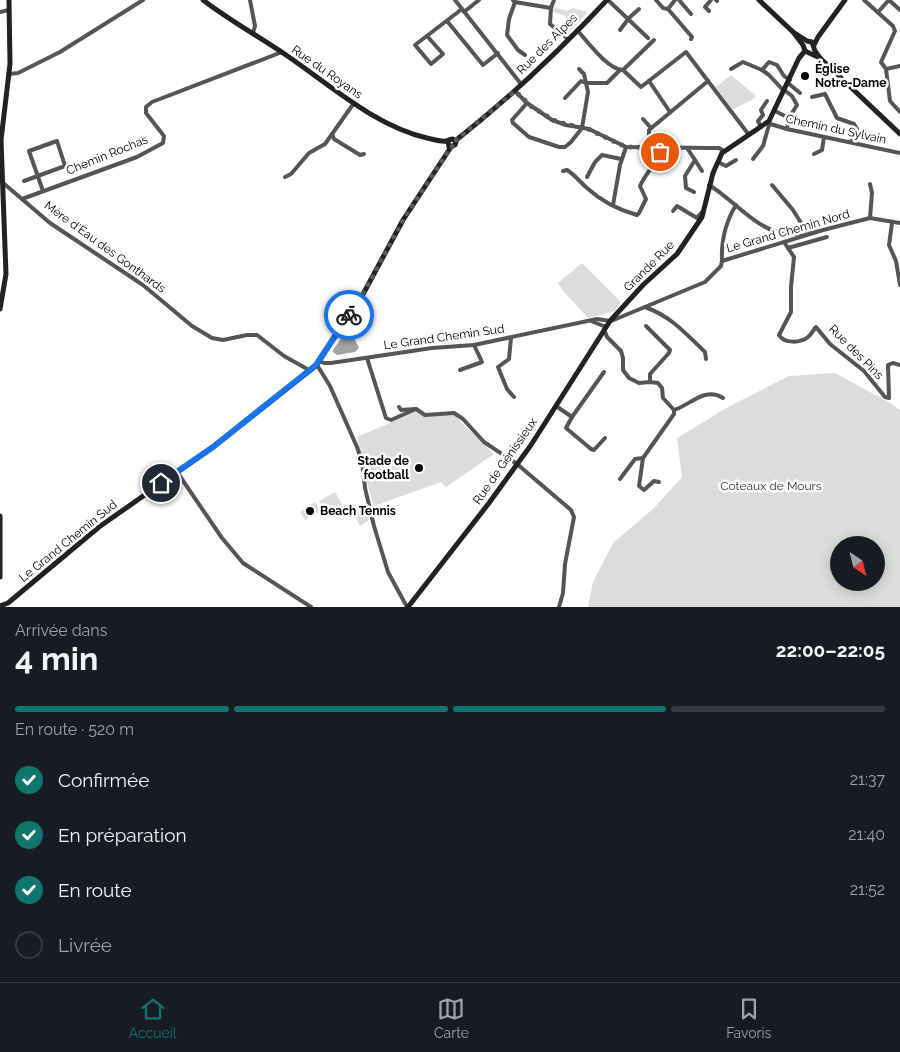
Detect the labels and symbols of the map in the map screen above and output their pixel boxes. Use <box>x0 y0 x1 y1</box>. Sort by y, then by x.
street label: Rue des Alpes <box>514 11 580 77</box>
street label: Rue du Royans <box>289 43 365 102</box>
place label: Église Notre-Dame <box>815 61 886 90</box>
marker: Église Notre-Dame <box>799 70 811 82</box>
street label: Chemin du Sylvain <box>784 111 888 147</box>
pin <box>639 131 681 173</box>
street label: Chemin Rochas <box>64 132 150 178</box>
street label: Mère d'Eau des Gonthards <box>42 198 168 296</box>
street label: Le Grand Chemin Nord <box>725 207 851 255</box>
street label: Grande Rue <box>621 238 677 294</box>
courier <box>324 290 374 340</box>
street label: Le Grand Chemin Sud <box>383 322 505 352</box>
street label: Rue des Pins <box>826 322 886 382</box>
street label: Rue de Génissieux <box>470 415 540 507</box>
place label: Stade de football <box>358 454 409 482</box>
pin <box>140 462 182 504</box>
marker: Stade de football <box>413 462 425 474</box>
park label: Coteaux de Mours <box>720 479 822 493</box>
street label: Le Grand Chemin Sud <box>16 497 120 585</box>
place label: Beach Tennis <box>320 504 396 518</box>
marker: Beach Tennis <box>304 505 316 517</box>
north arrow <box>830 536 885 591</box>

